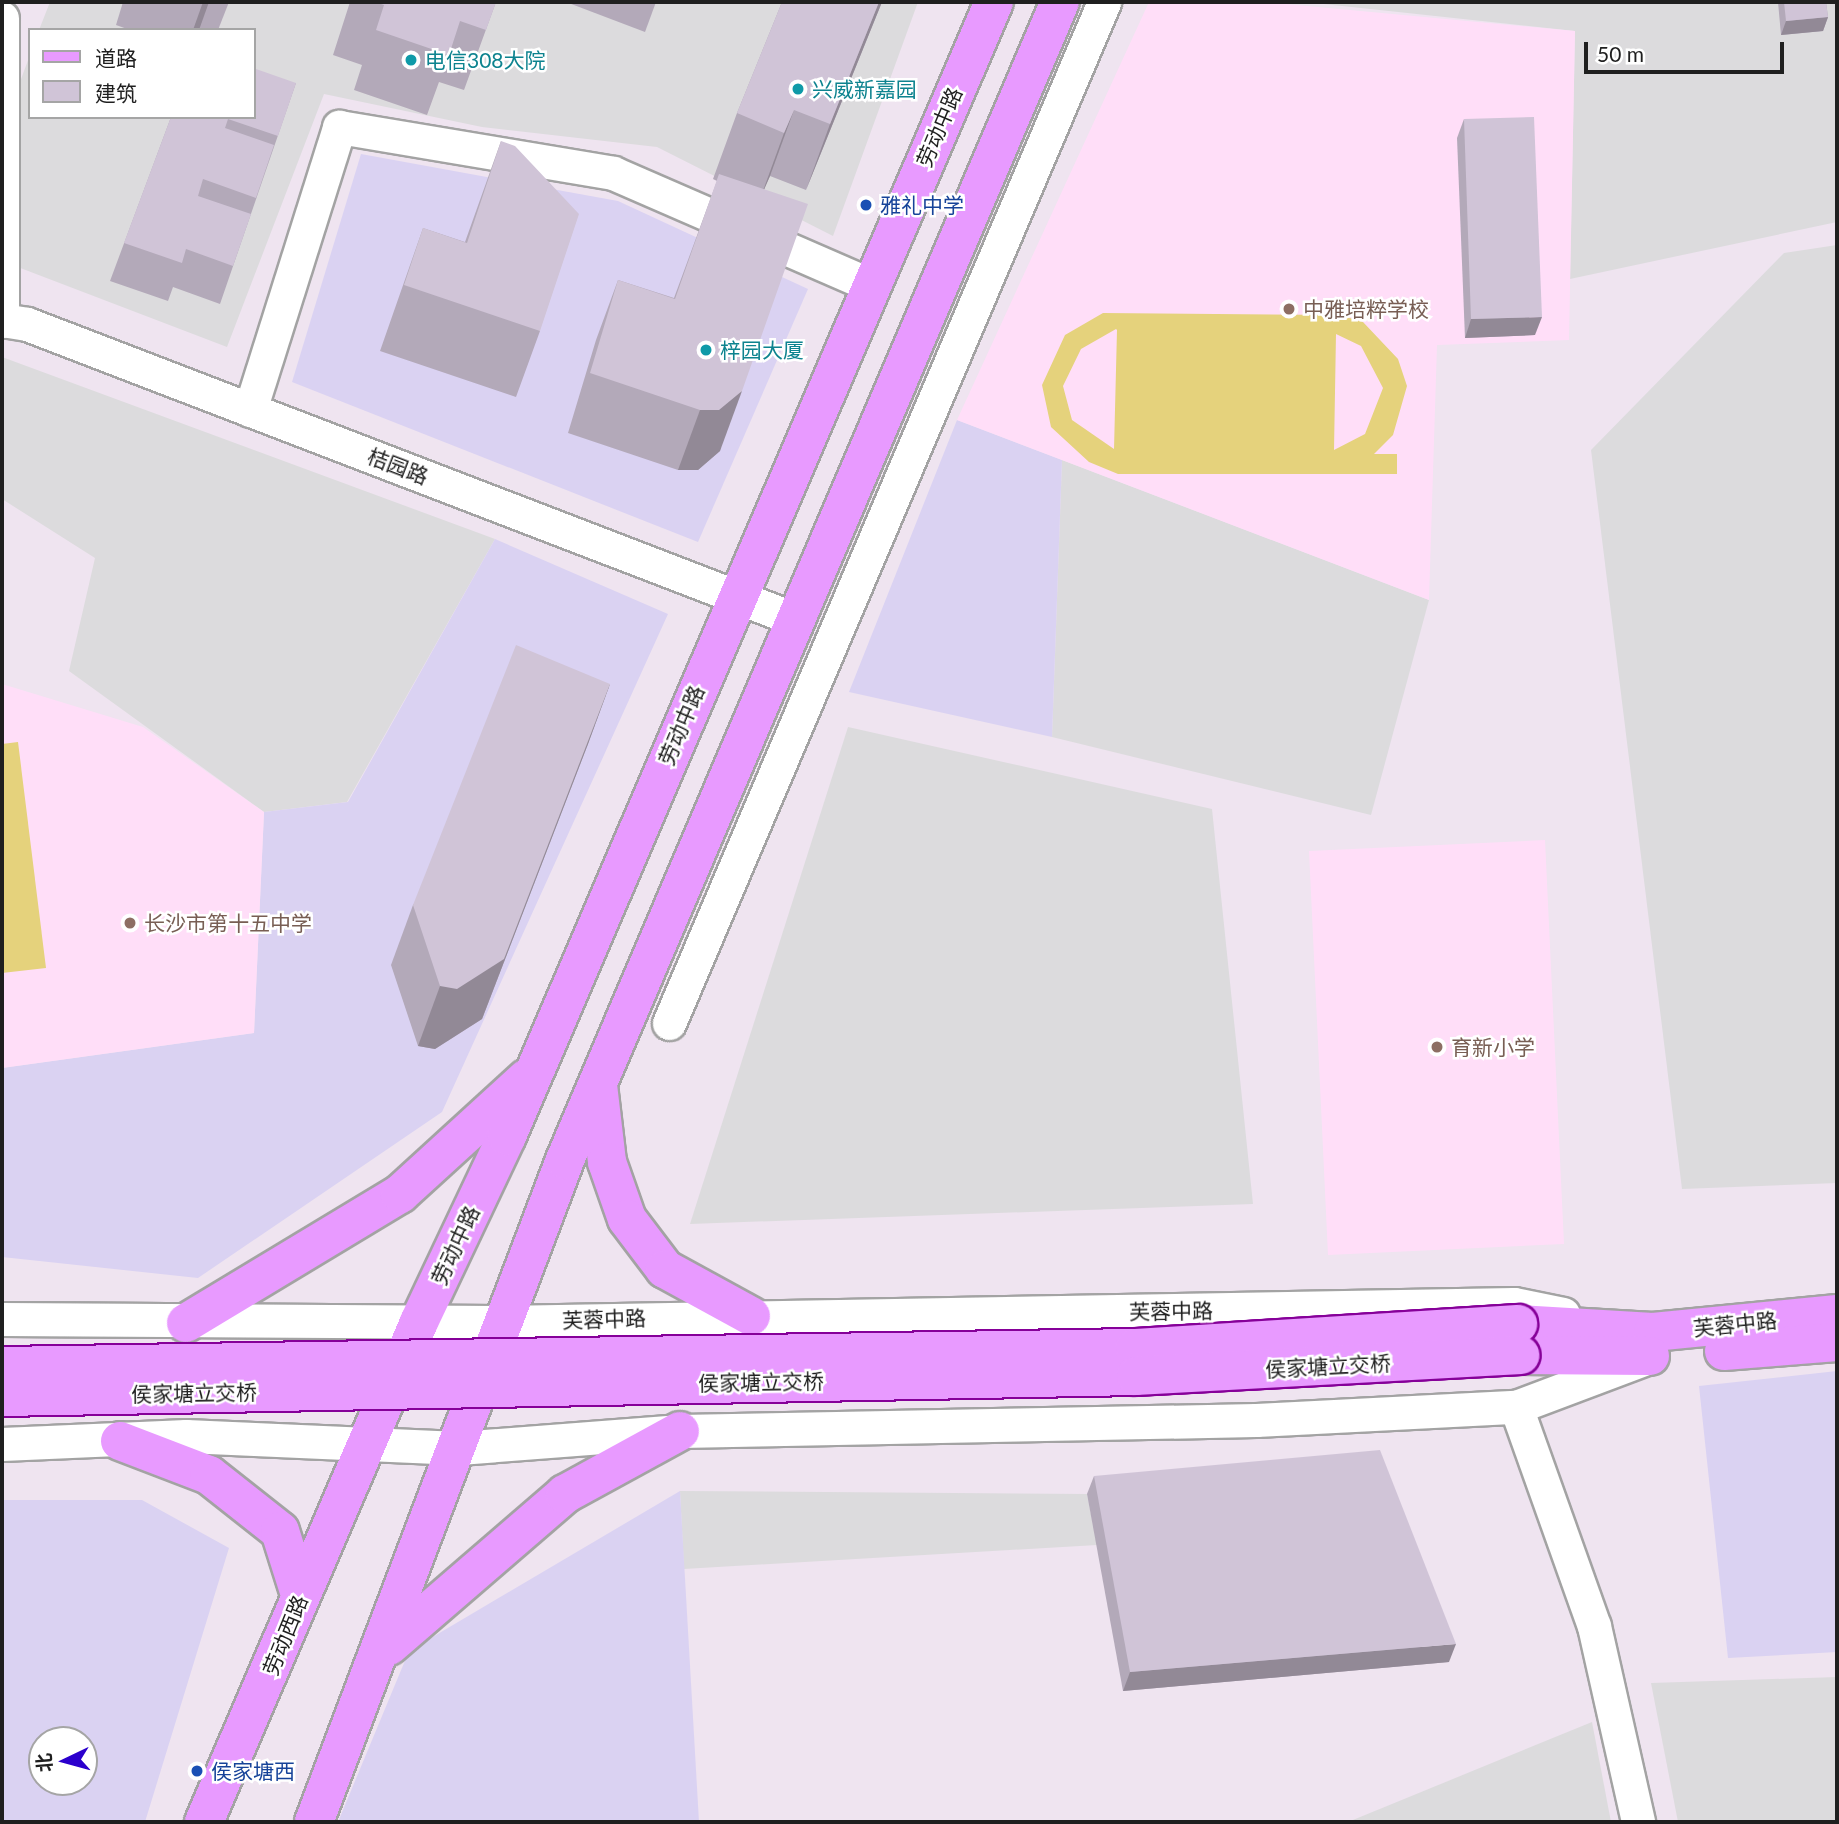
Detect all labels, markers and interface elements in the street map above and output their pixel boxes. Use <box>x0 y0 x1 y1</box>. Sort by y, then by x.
legend <box>28 28 256 119</box>
scale bar <box>1587 28 1786 72</box>
text: 50 m <box>1597 41 1644 66</box>
text: 道路 <box>95 45 137 70</box>
place label: 电信308大院 <box>425 47 546 73</box>
marker: 电信308大院 <box>403 52 419 68</box>
place label: 兴威新嘉园 <box>812 76 917 102</box>
text: 建筑 <box>95 80 137 105</box>
marker: 兴威新嘉园 <box>790 81 806 97</box>
street label: 劳动中路 <box>911 83 967 171</box>
place label: 雅礼中学 <box>880 192 964 218</box>
marker: 雅礼中学 <box>858 197 874 213</box>
place label: 中雅培粹学校 <box>1303 296 1429 322</box>
marker: 中雅培粹学校 <box>1281 301 1297 317</box>
place label: 梓园大厦 <box>720 337 804 363</box>
marker: 梓园大厦 <box>698 342 714 358</box>
street label: 桔园路 <box>364 443 432 489</box>
street label: 劳动中路 <box>653 681 709 769</box>
place label: 长沙市第十五中学 <box>144 910 312 936</box>
marker: 长沙市第十五中学 <box>122 915 138 931</box>
place label: 育新小学 <box>1451 1034 1535 1060</box>
marker: 育新小学 <box>1429 1039 1445 1055</box>
street label: 劳动中路 <box>426 1202 484 1288</box>
street label: 芙蓉中路 <box>1129 1298 1213 1324</box>
street label: 芙蓉中路 <box>562 1305 646 1333</box>
street label: 芙蓉中路 <box>1692 1307 1778 1341</box>
street label: 侯家塘立交桥 <box>1264 1350 1392 1382</box>
street label: 侯家塘立交桥 <box>698 1368 824 1396</box>
street label: 侯家塘立交桥 <box>131 1379 257 1407</box>
street label: 劳动西路 <box>258 1591 312 1679</box>
north arrow <box>28 1726 98 1796</box>
text: 北 <box>31 1752 56 1773</box>
place label: 侯家塘西 <box>211 1758 295 1784</box>
marker: 侯家塘西 <box>189 1763 205 1779</box>

